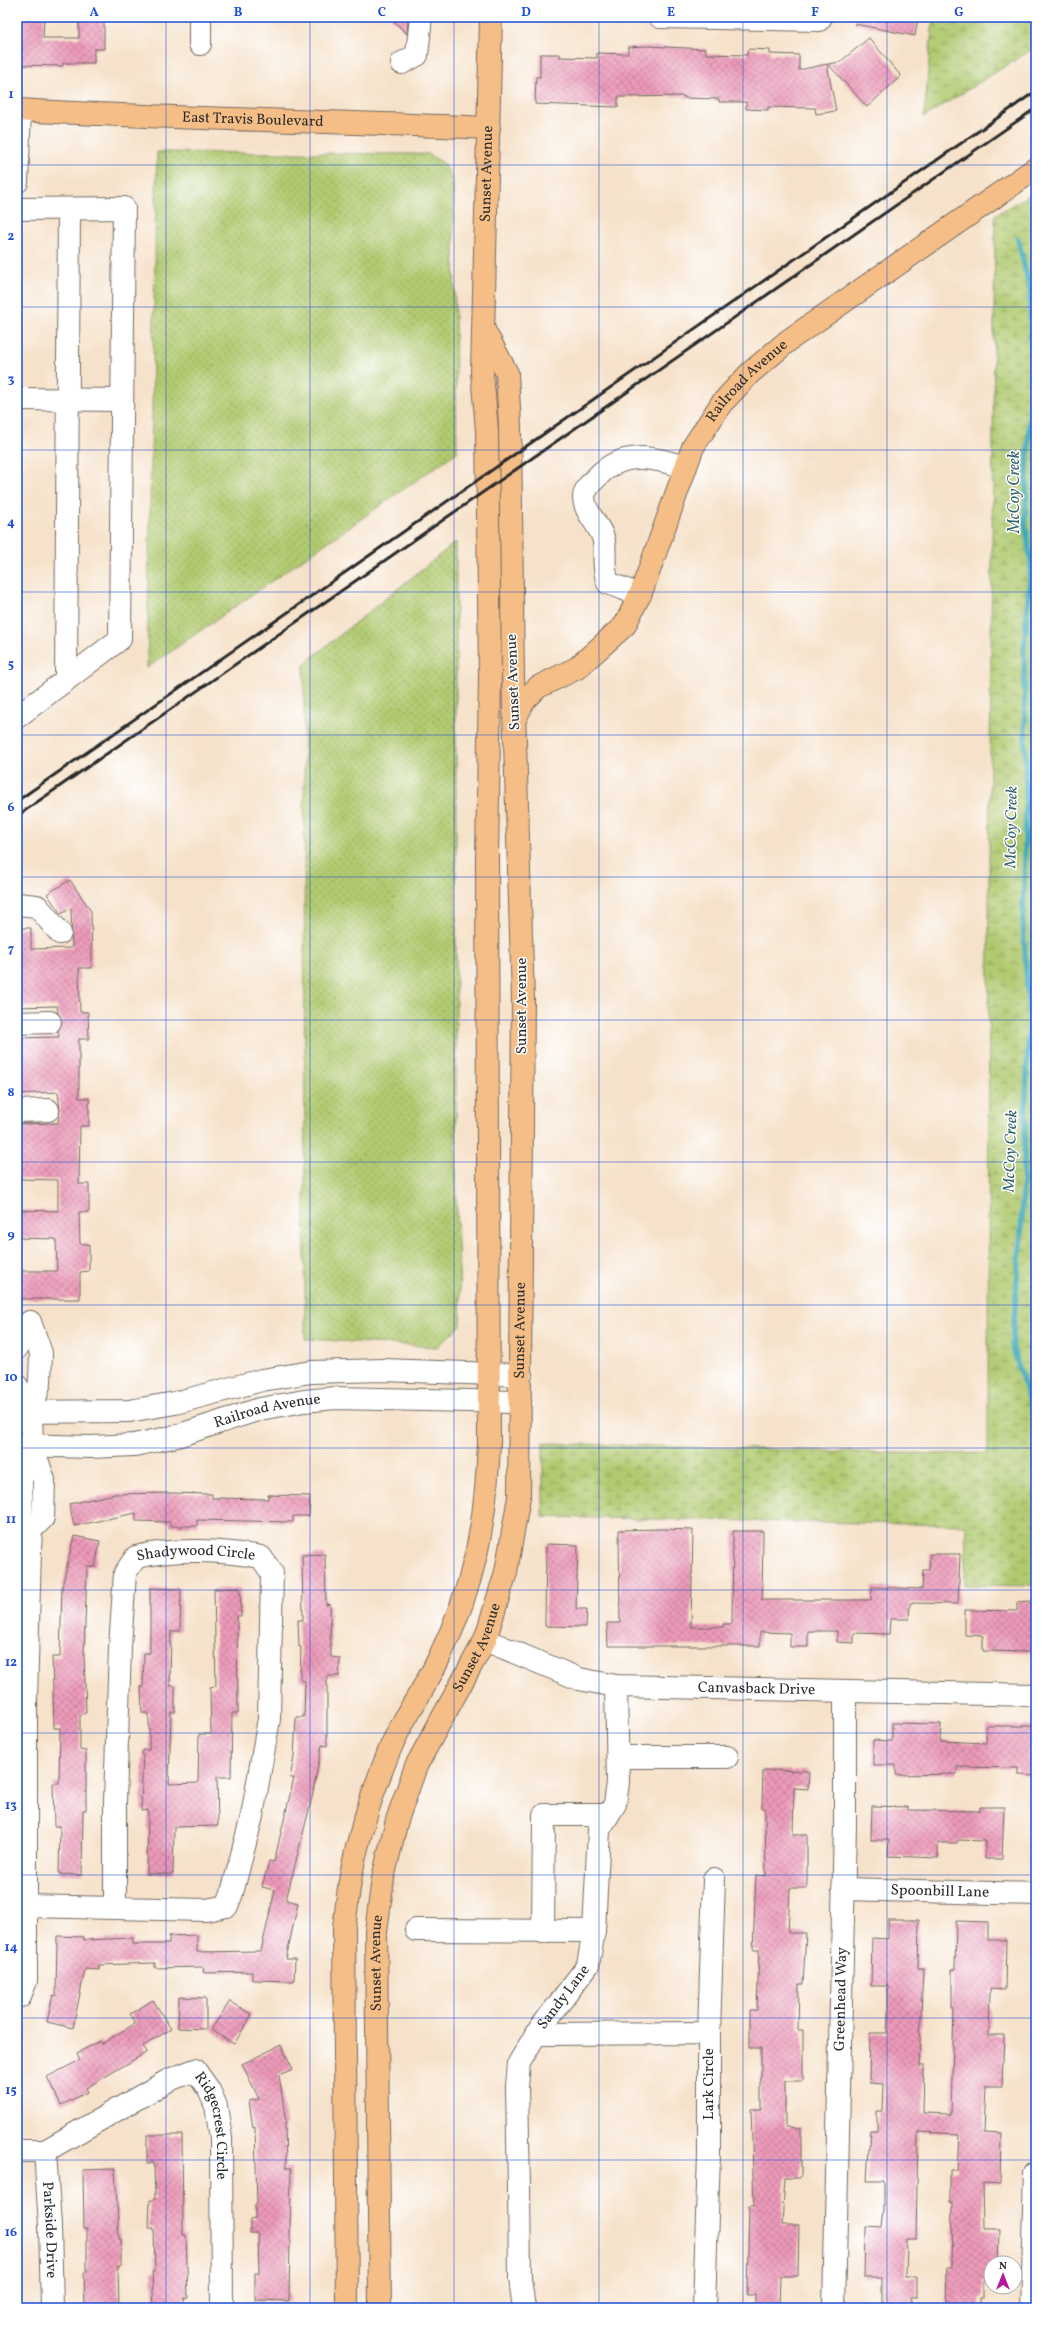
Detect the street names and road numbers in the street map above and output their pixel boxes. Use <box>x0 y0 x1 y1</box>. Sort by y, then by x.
street label: East Travis Boulevard <box>182 107 324 132</box>
street label: Sunset Avenue <box>475 125 499 223</box>
street label: Railroad Avenue <box>701 335 792 427</box>
street label: Sunset Avenue <box>502 633 526 731</box>
street label: Sunset Avenue <box>512 958 533 1054</box>
street label: Sunset Avenue <box>509 1282 531 1379</box>
street label: Railroad Avenue <box>211 1389 322 1434</box>
street label: Shadywood Circle <box>135 1540 257 1567</box>
street label: Sunset Avenue <box>448 1600 506 1696</box>
street label: Canvasback Drive <box>698 1677 815 1701</box>
street label: Spoonbill Lane <box>890 1880 990 1903</box>
street label: Sunset Avenue <box>365 1913 389 2011</box>
street label: Greenhead Way <box>829 1947 853 2051</box>
street label: Sandy Lane <box>532 1961 595 2034</box>
street label: Lark Circle <box>699 2048 720 2120</box>
street label: Ridgecrest Circle <box>189 2068 232 2180</box>
street label: Parkside Drive <box>37 2181 62 2279</box>

